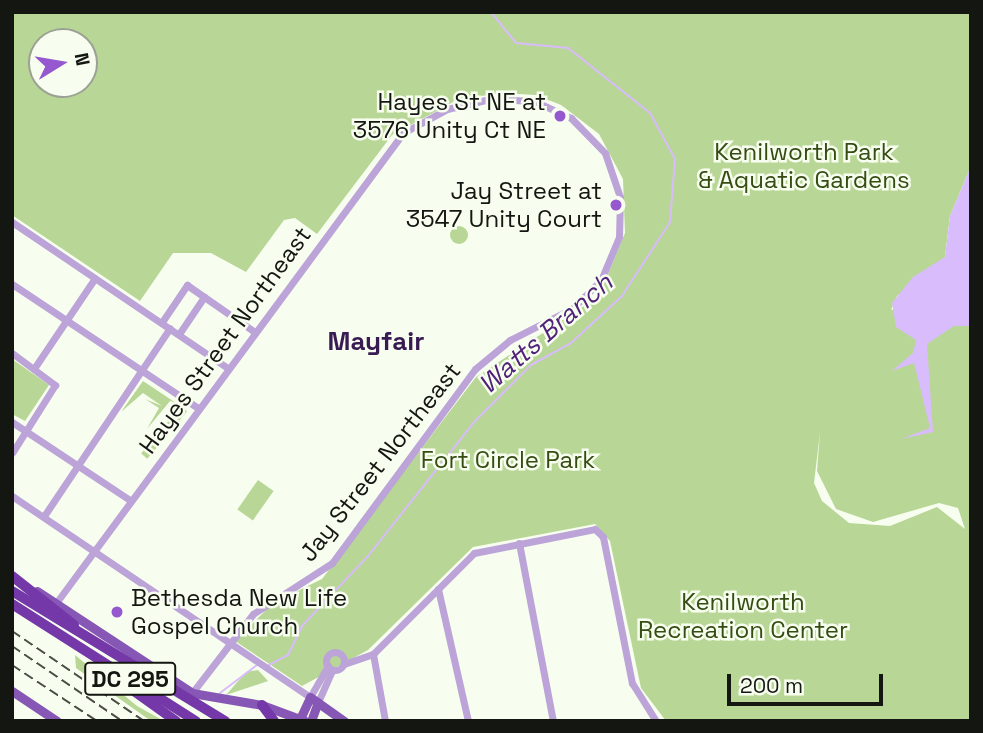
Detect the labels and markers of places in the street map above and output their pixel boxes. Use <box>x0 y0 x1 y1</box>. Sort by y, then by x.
place label: Hayes St NE at 3576 Unity Ct NE <box>353 88 546 144</box>
marker: Hayes St NE at 3576 Unity Ct NE <box>552 108 568 124</box>
place label: Jay Street at 3547 Unity Court <box>406 177 602 233</box>
marker: Jay Street at 3547 Unity Court <box>608 197 624 213</box>
place label: Bethesda New Life Gospel Church <box>131 584 347 640</box>
marker: Bethesda New Life Gospel Church <box>109 604 125 620</box>

